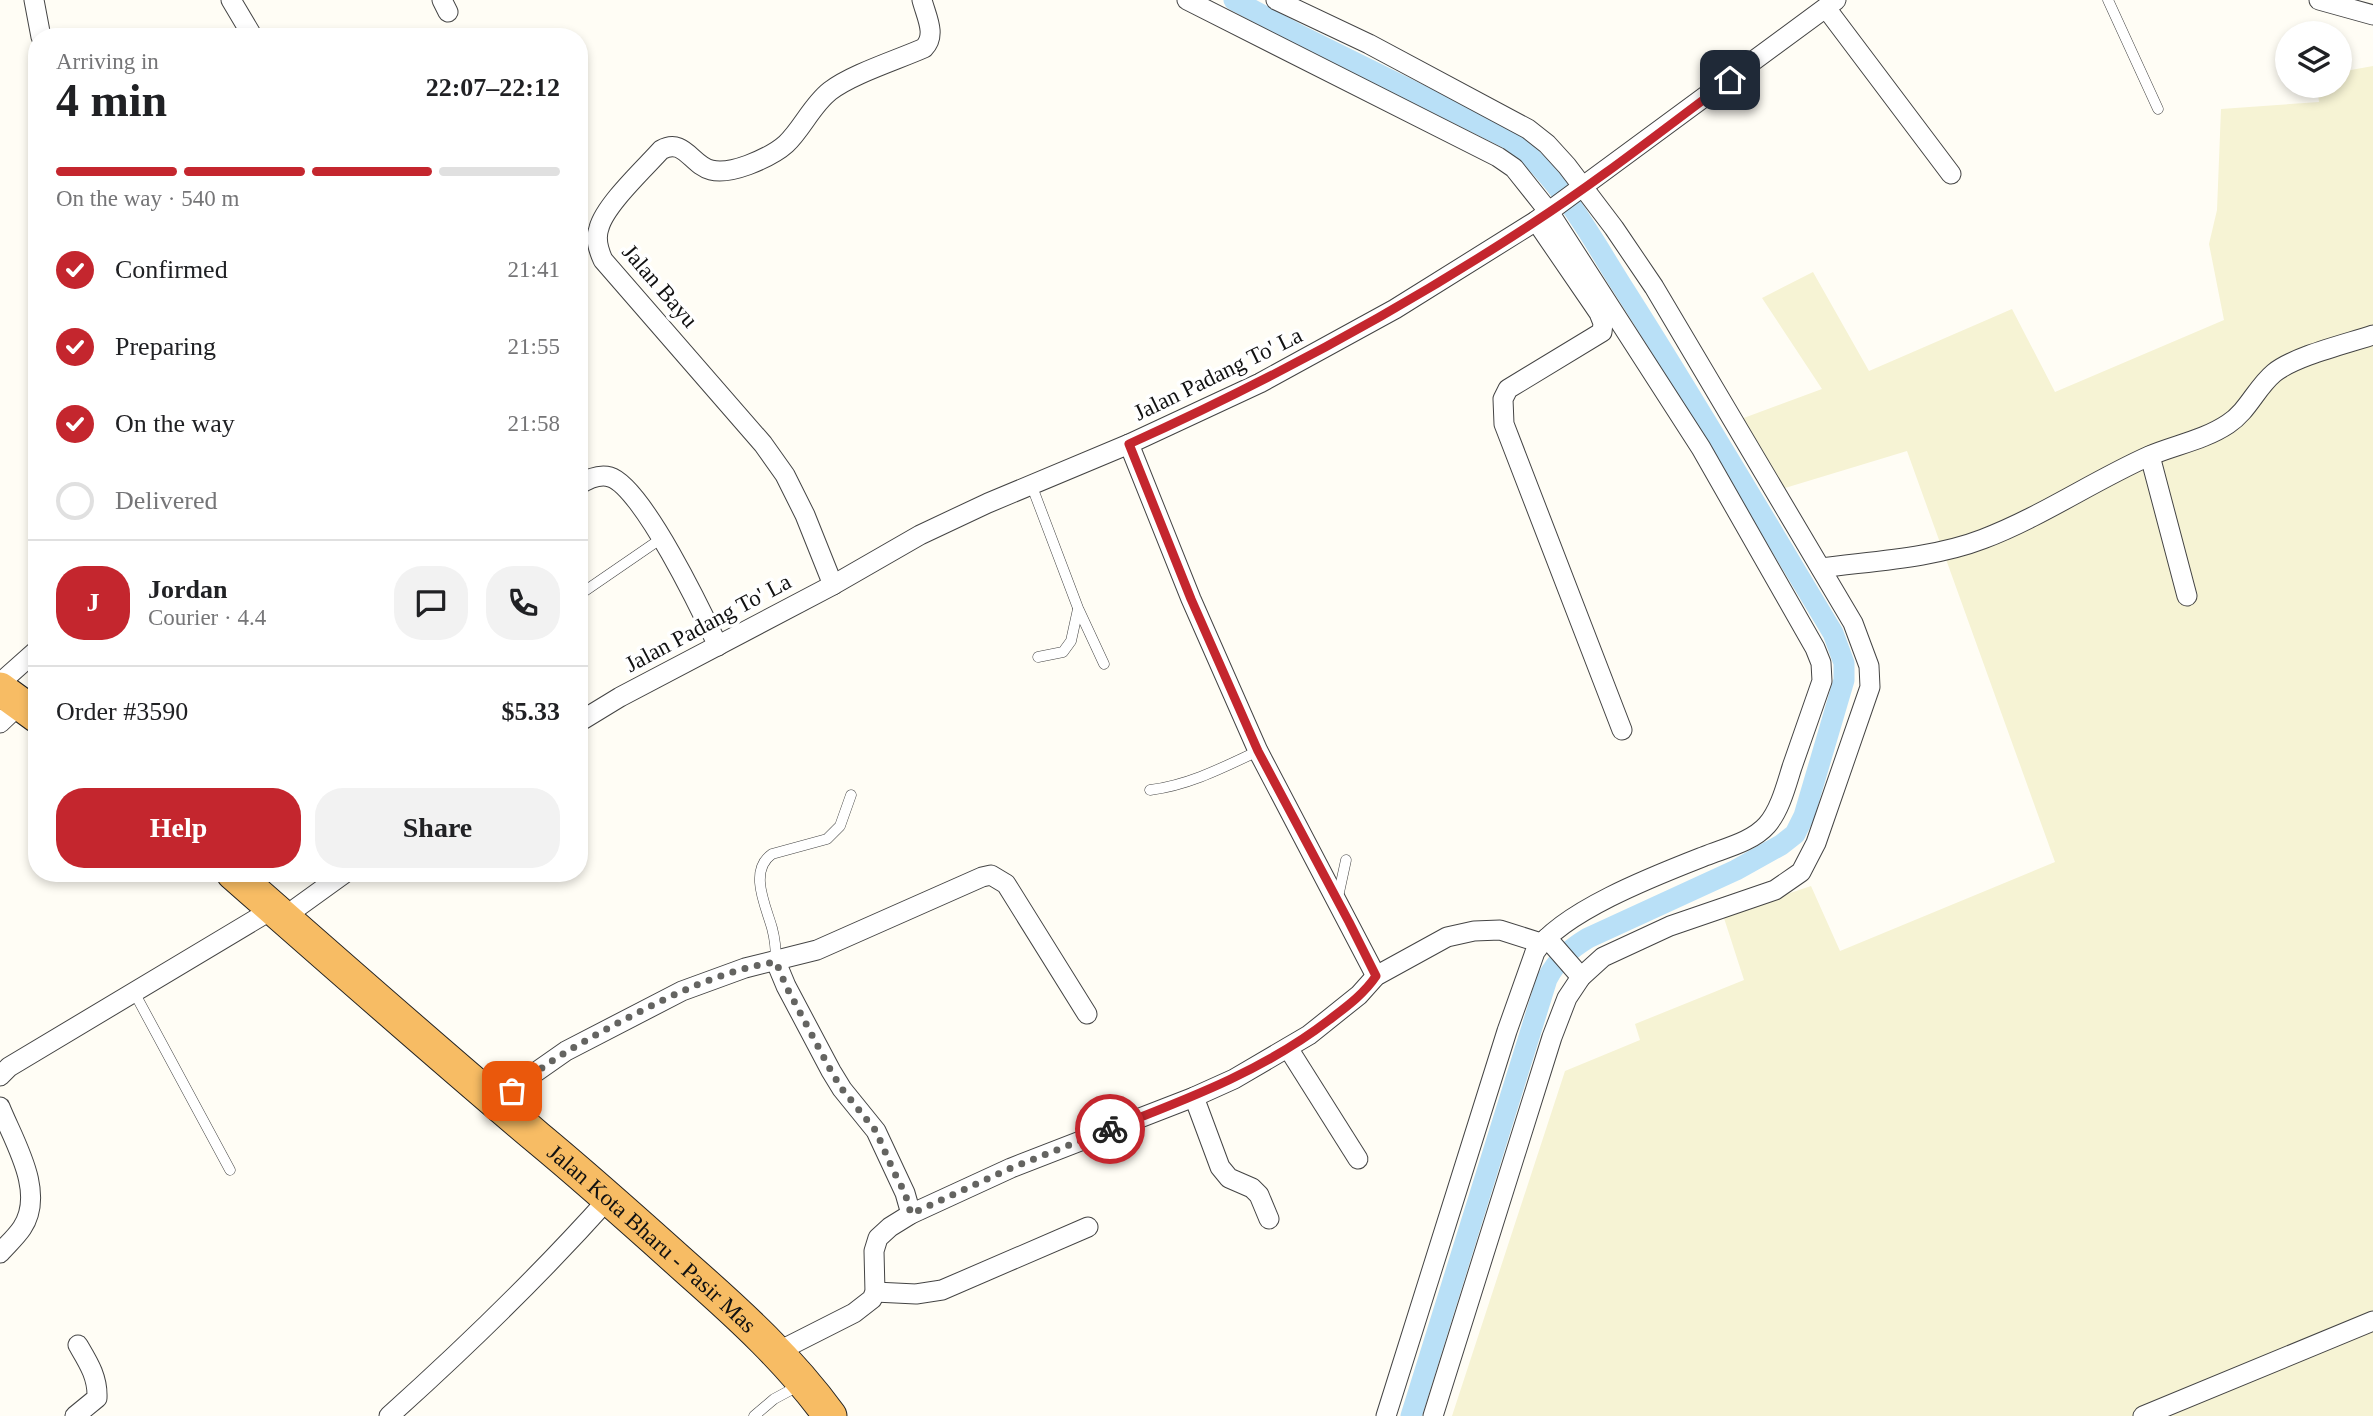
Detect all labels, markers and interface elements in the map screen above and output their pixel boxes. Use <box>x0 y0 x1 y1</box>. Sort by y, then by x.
map controls <box>2275 21 2352 98</box>
button: layers <box>2275 21 2352 98</box>
text: Arriving in <box>56 49 159 74</box>
pin <box>1700 50 1760 110</box>
icon: home <box>1711 61 1749 99</box>
text: 22:07–22:12 <box>426 73 560 102</box>
text: 4 min <box>56 75 167 126</box>
text: On the way · 540 m <box>56 186 239 211</box>
street label: Jalan Bayu <box>617 239 703 333</box>
icon: check <box>56 251 94 289</box>
text: Confirmed <box>115 255 228 284</box>
text: 21:41 <box>508 257 560 282</box>
street label: Jalan Padang To' La <box>1130 322 1306 426</box>
icon: check <box>56 328 94 366</box>
text: Preparing <box>115 332 216 361</box>
text: 21:55 <box>508 334 560 359</box>
icon: check <box>56 405 94 443</box>
text: On the way <box>115 409 235 438</box>
text: 21:58 <box>508 411 560 436</box>
text: Delivered <box>115 486 218 515</box>
button: chat <box>394 566 468 640</box>
button: phone <box>486 566 560 640</box>
street label: Jalan Padang To' La <box>621 569 795 677</box>
text: Jordan <box>148 575 227 604</box>
text: J <box>87 588 100 617</box>
text: Courier · 4.4 <box>148 605 266 630</box>
text: Order #3590 <box>56 697 188 726</box>
text: $5.33 <box>502 697 560 726</box>
button: Help <box>56 788 301 868</box>
button: Share <box>315 788 560 868</box>
pin <box>482 1061 542 1121</box>
icon: bag <box>493 1072 531 1110</box>
courier <box>1075 1094 1145 1164</box>
icon: bike <box>1091 1110 1129 1148</box>
street label: Jalan Kota Bharu - Pasir Mas <box>543 1139 762 1338</box>

